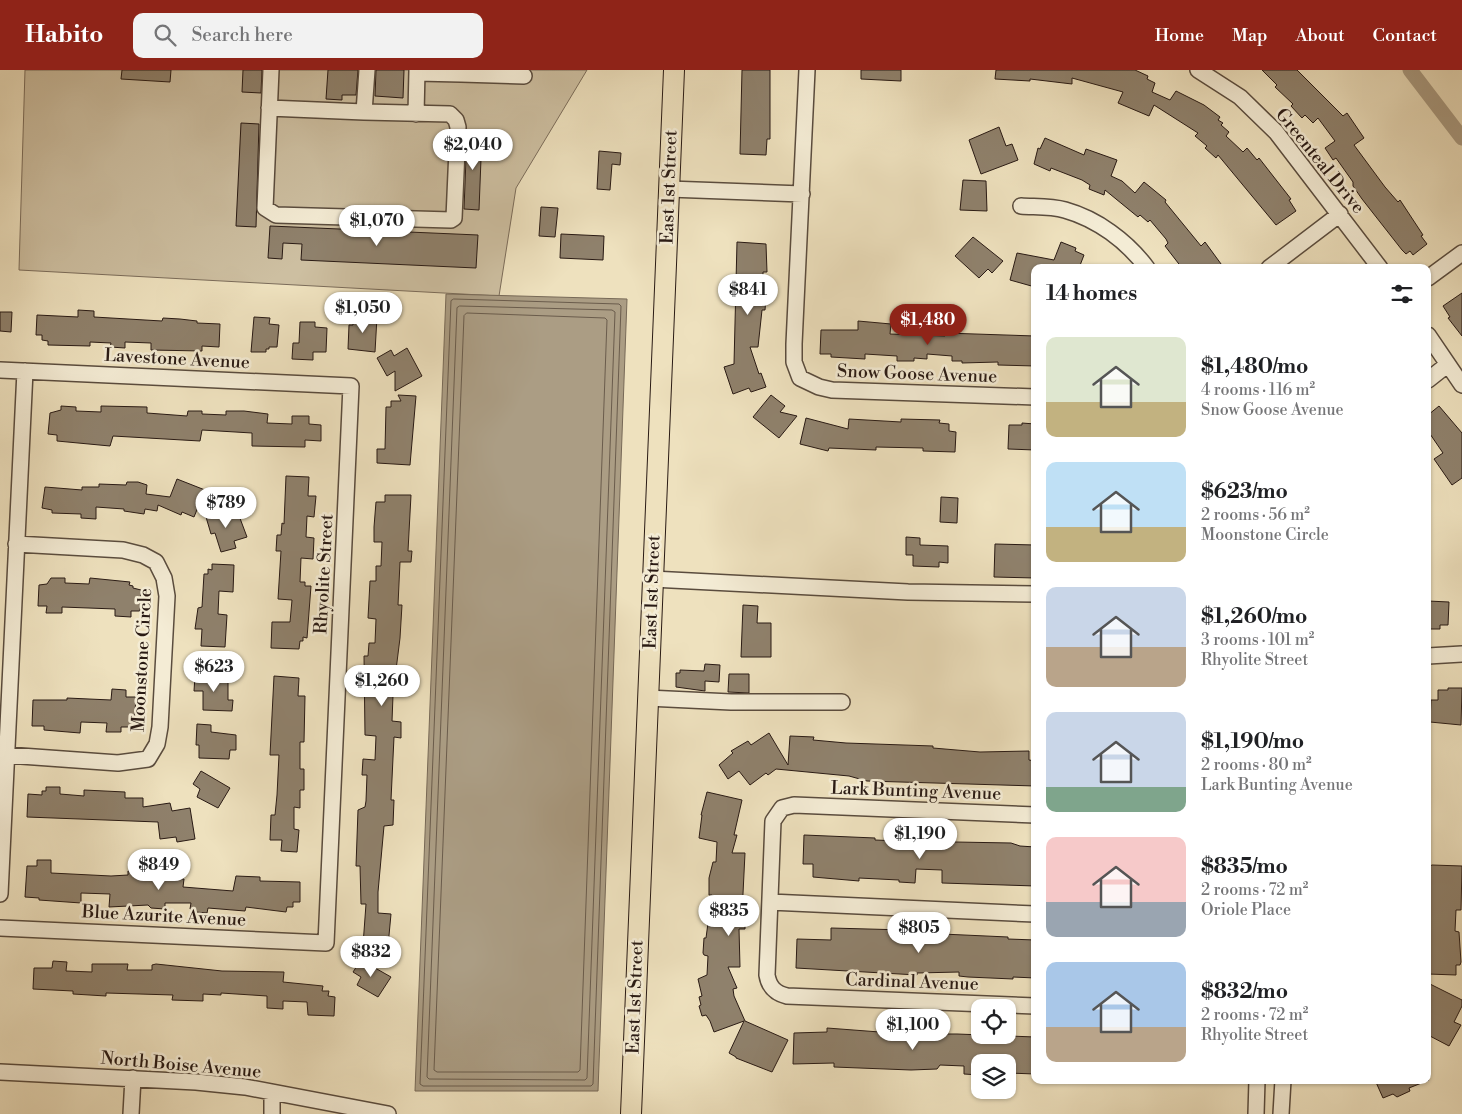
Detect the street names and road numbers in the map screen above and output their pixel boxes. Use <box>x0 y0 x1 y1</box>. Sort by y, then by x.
street label: Greenteal Drive <box>1270 104 1370 218</box>
street label: East 1st Street <box>656 129 683 245</box>
street label: Lavestone Avenue <box>104 344 250 374</box>
street label: Snow Goose Avenue <box>836 360 998 388</box>
street label: Rhyolite Street <box>309 513 339 635</box>
street label: East 1st Street <box>639 534 666 650</box>
street label: Moonstone Circle <box>127 588 157 732</box>
street label: Lark Bunting Avenue <box>830 777 1002 805</box>
street label: Blue Azurite Avenue <box>80 900 247 932</box>
street label: East 1st Street <box>622 939 649 1055</box>
street label: Cardinal Avenue <box>845 968 979 996</box>
street label: North Boise Avenue <box>100 1047 262 1083</box>

